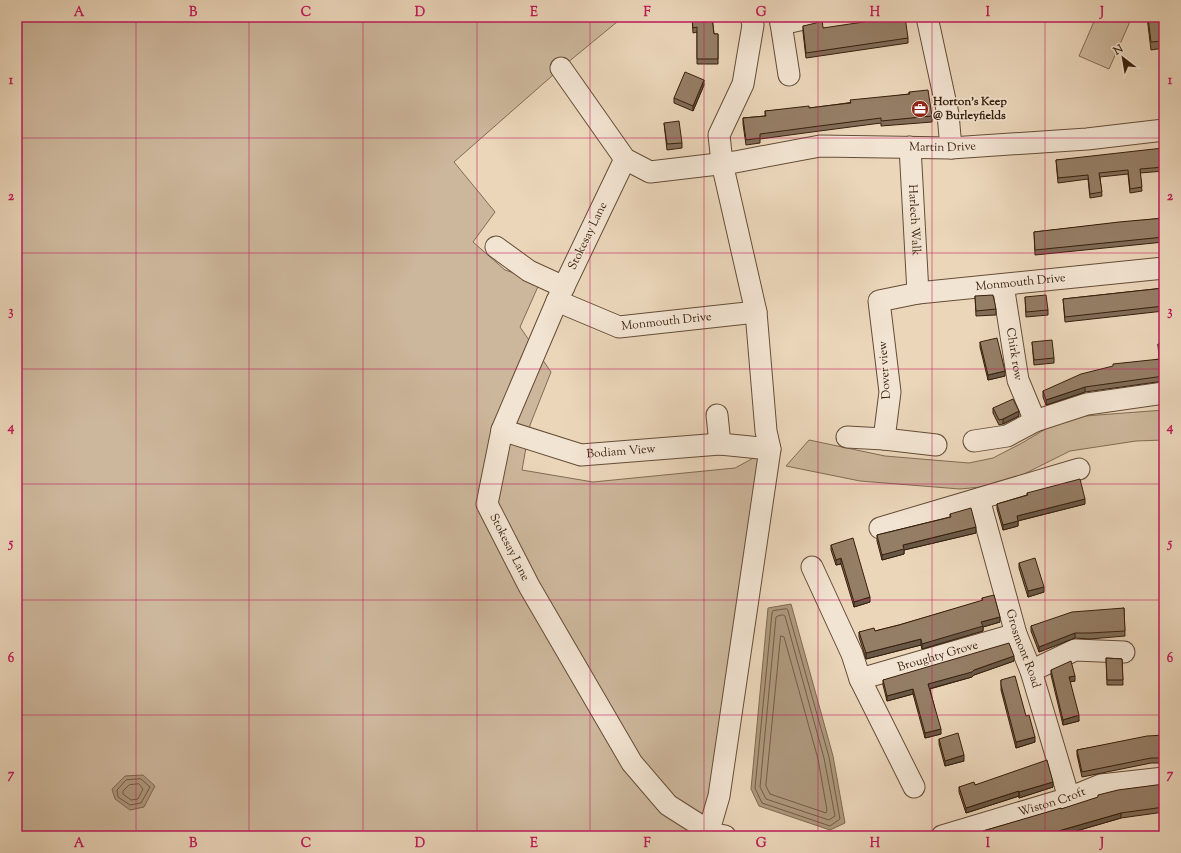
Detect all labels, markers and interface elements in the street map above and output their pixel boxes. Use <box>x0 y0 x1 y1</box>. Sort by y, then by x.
text: A <box>74 4 85 22</box>
text: B <box>189 4 198 22</box>
text: C <box>301 4 311 22</box>
text: D <box>415 4 425 22</box>
text: E <box>530 4 538 22</box>
text: F <box>643 4 651 22</box>
text: G <box>756 4 767 22</box>
text: H <box>870 4 881 22</box>
text: I <box>986 4 991 22</box>
text: J <box>1099 4 1104 22</box>
north arrow <box>1103 38 1143 78</box>
text: N <box>1110 41 1126 60</box>
text: 1 <box>9 72 14 90</box>
text: 1 <box>1168 72 1173 90</box>
place label: Horton's Keep @ Burleyfields <box>932 93 1007 125</box>
office icon: Horton's Keep @ Burleyfields <box>910 99 930 119</box>
street label: Martin Drive <box>909 137 977 157</box>
street label: Harlech Walk <box>903 184 925 256</box>
text: 2 <box>8 188 15 206</box>
text: 2 <box>1167 188 1174 206</box>
street label: Stokesay Lane <box>564 199 612 273</box>
street label: Monmouth Drive <box>975 269 1067 296</box>
text: 3 <box>8 303 14 321</box>
text: 3 <box>1167 303 1173 321</box>
street label: Monmouth Drive <box>621 308 713 336</box>
street label: Chirk row <box>1001 326 1027 382</box>
street label: Dover view <box>874 340 896 400</box>
text: 4 <box>7 419 15 437</box>
text: 4 <box>1166 419 1174 437</box>
street label: Bodiam View <box>586 440 656 464</box>
street label: Stokesay Lane <box>484 511 534 585</box>
text: 5 <box>8 535 14 553</box>
text: 5 <box>1167 535 1173 553</box>
street label: Grosmont Road <box>1001 607 1045 691</box>
street label: Broughty Grove <box>895 636 981 677</box>
text: 6 <box>8 650 15 668</box>
text: 6 <box>1167 650 1174 668</box>
text: 7 <box>8 766 15 784</box>
text: 7 <box>1167 766 1174 784</box>
street label: Wiston Croft <box>1016 783 1089 822</box>
text: A <box>74 835 85 853</box>
text: B <box>189 835 198 853</box>
text: C <box>301 835 311 853</box>
text: D <box>415 835 425 853</box>
text: E <box>530 835 538 853</box>
text: F <box>643 835 651 853</box>
text: G <box>756 835 767 853</box>
text: H <box>870 835 881 853</box>
text: I <box>986 835 991 853</box>
text: J <box>1099 835 1104 853</box>

